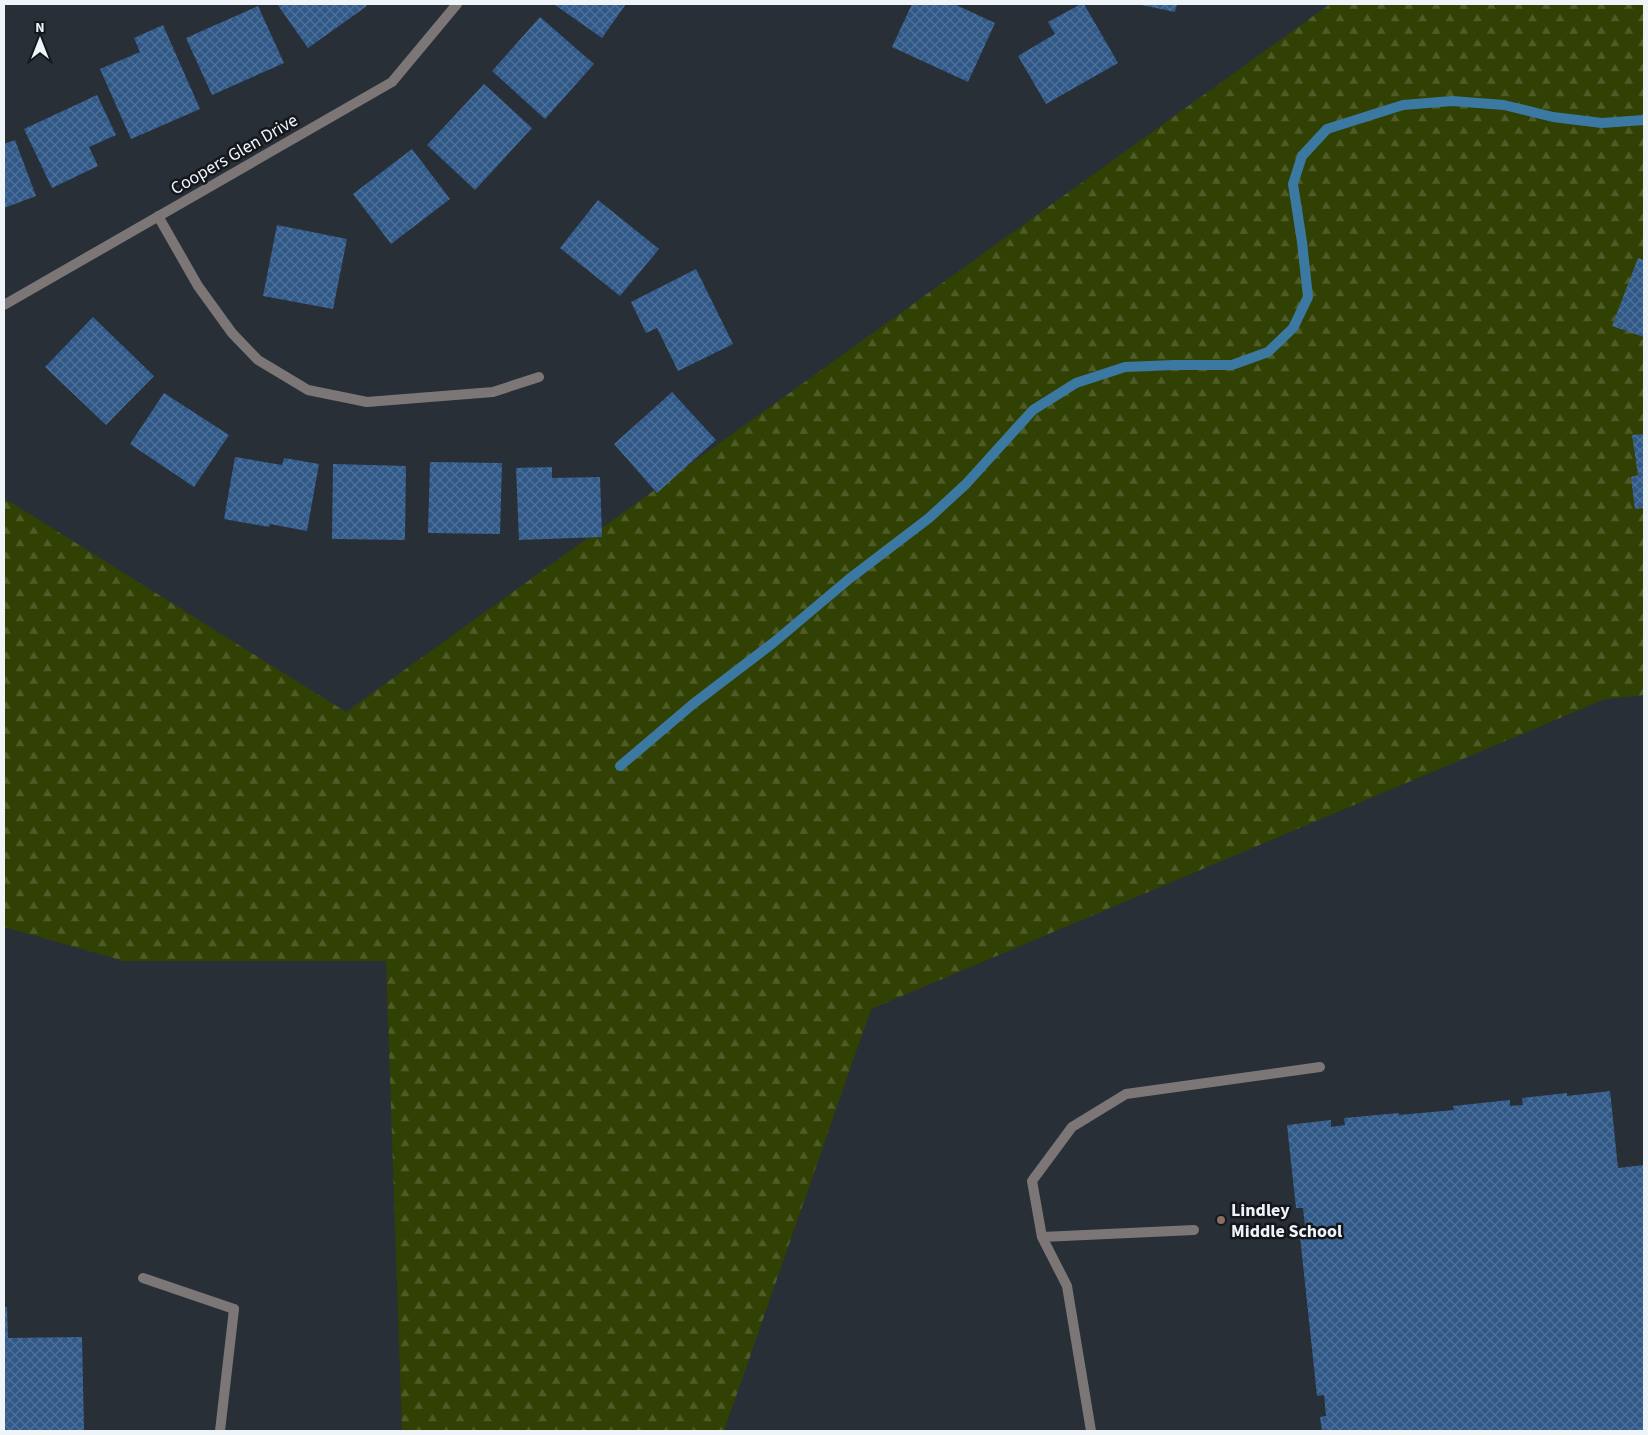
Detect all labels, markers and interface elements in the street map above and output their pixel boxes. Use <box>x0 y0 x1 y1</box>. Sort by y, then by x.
north arrow <box>15 15 65 65</box>
text: N <box>35 18 45 38</box>
street label: Coopers Glen Drive <box>166 108 303 201</box>
place label: Lindley Middle School <box>1231 1198 1342 1244</box>
marker: Lindley Middle School <box>1215 1214 1227 1226</box>

